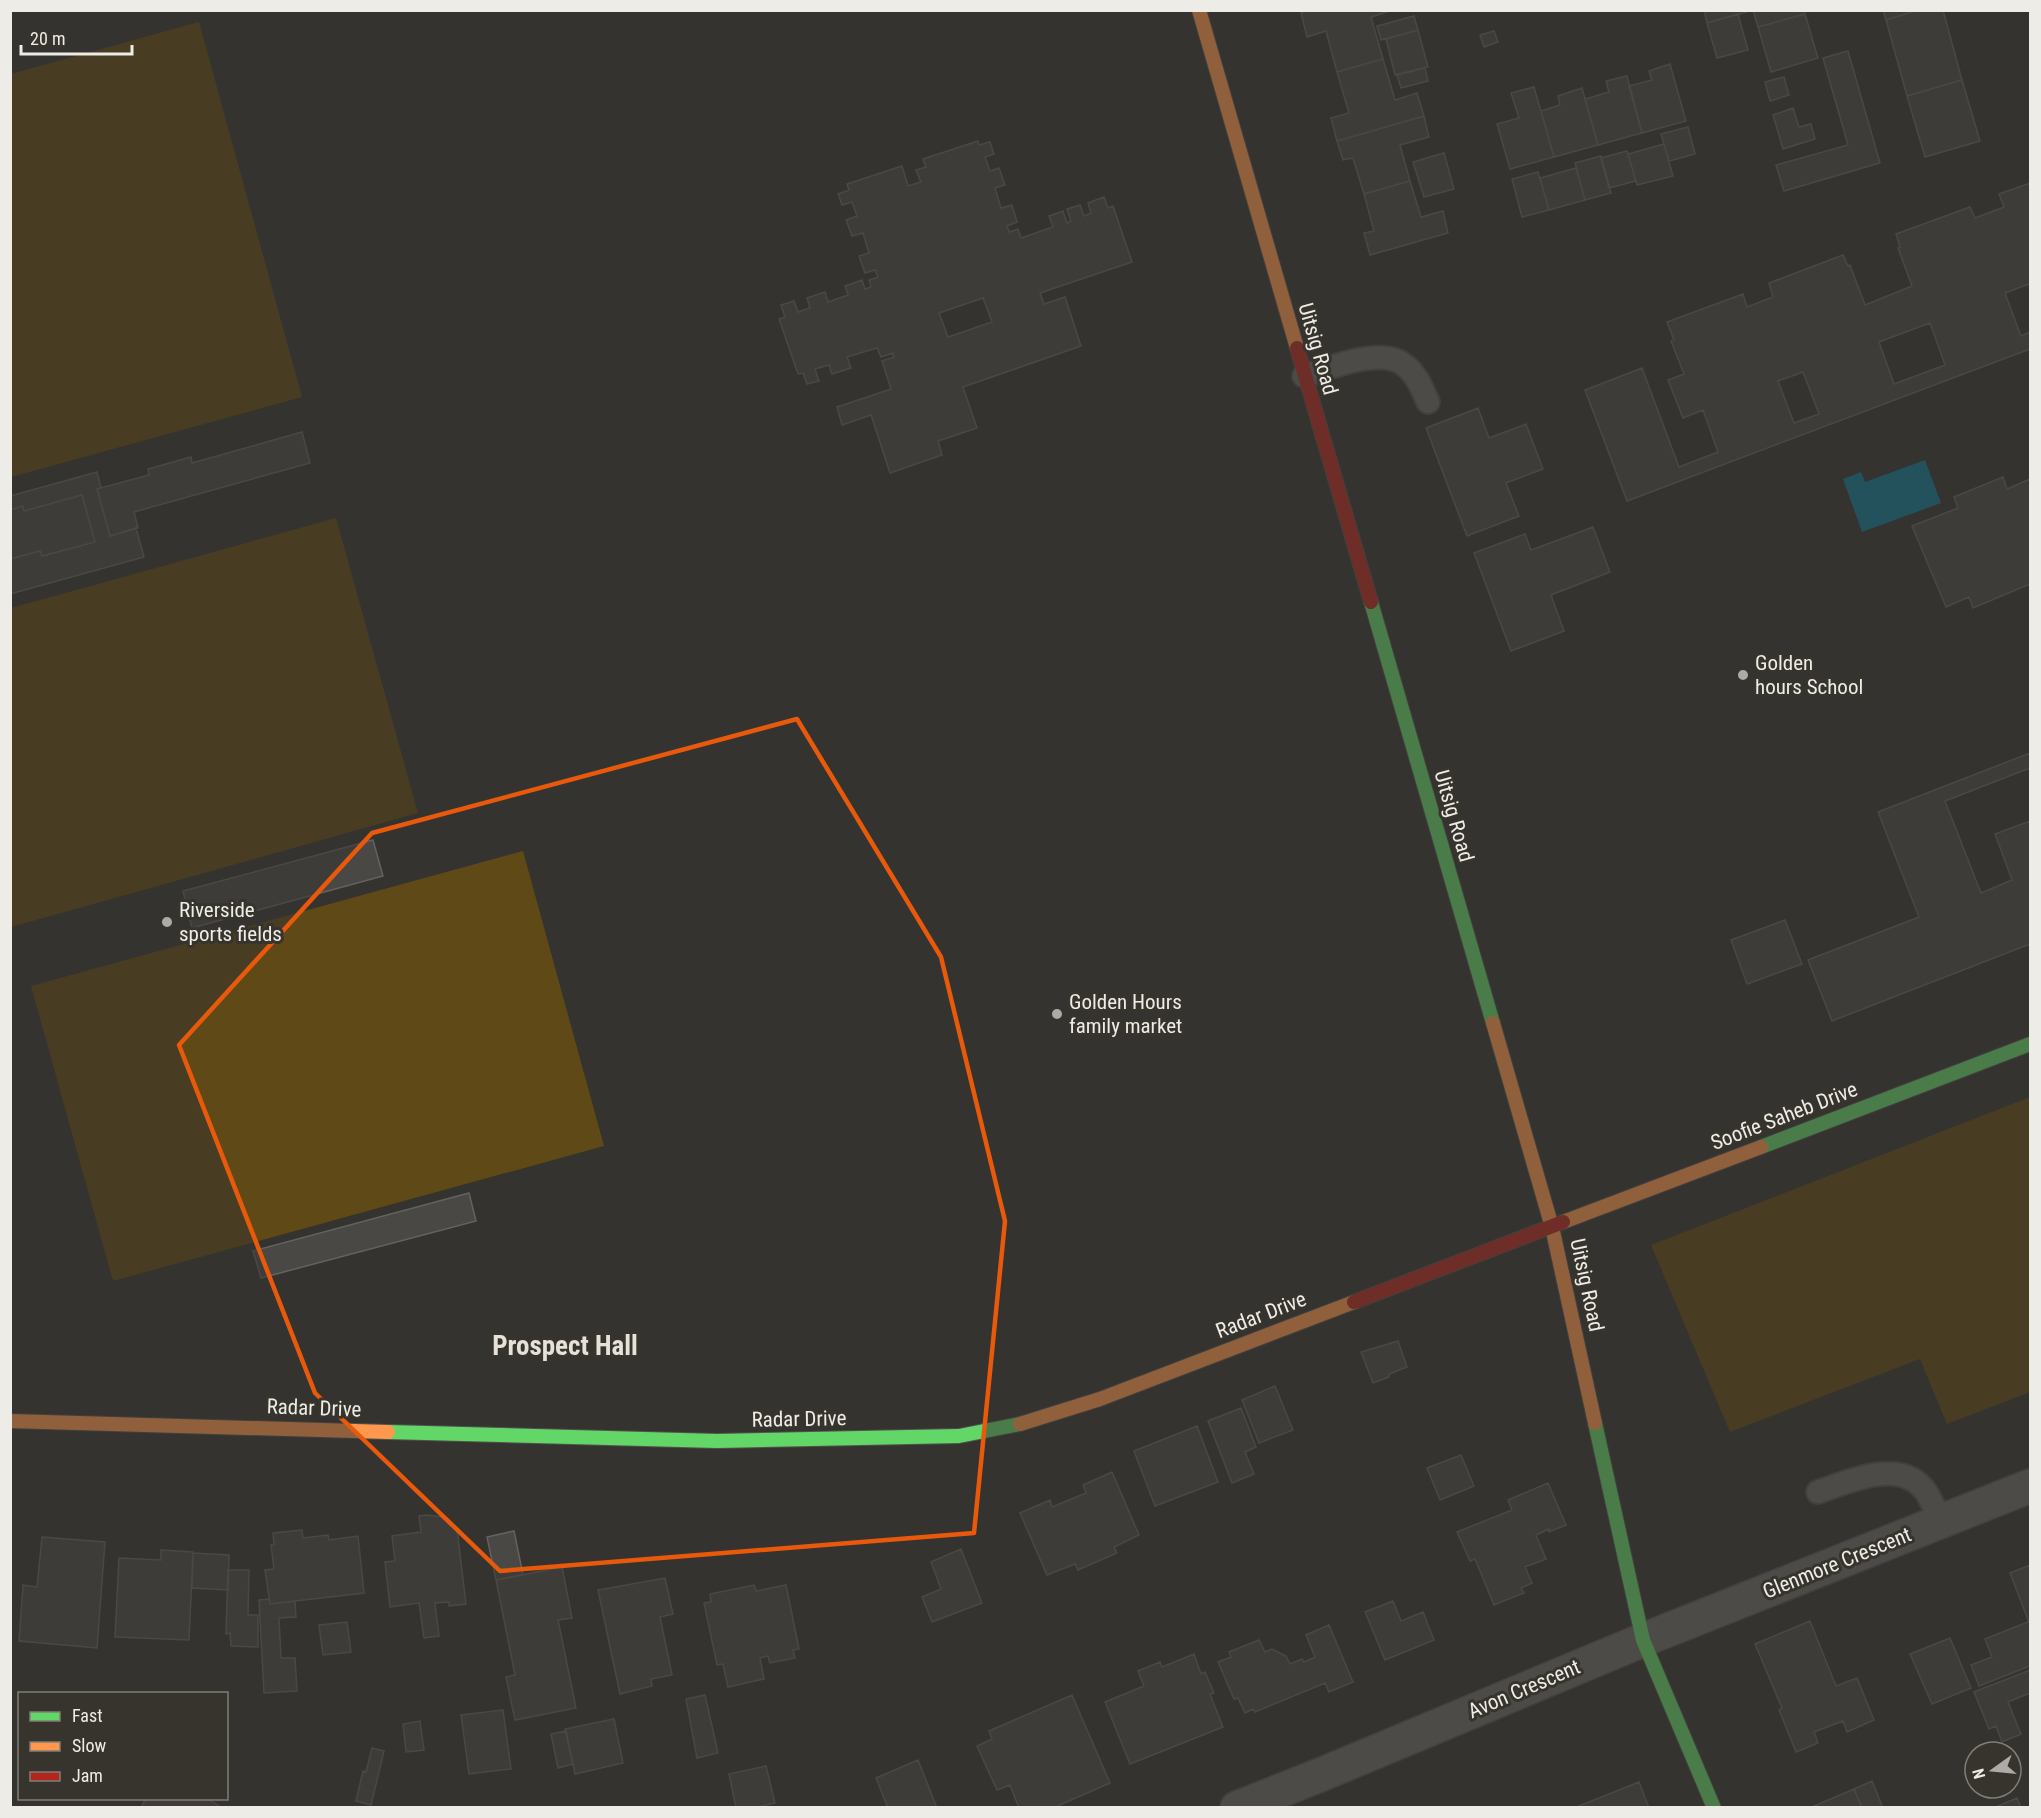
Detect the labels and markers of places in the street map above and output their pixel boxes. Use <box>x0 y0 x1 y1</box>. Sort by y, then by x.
place label: Golden hours School <box>1755 651 1863 699</box>
marker: Golden hours School <box>1736 668 1750 682</box>
place label: Riverside sports fields <box>179 898 282 946</box>
marker: Riverside sports fields <box>160 915 174 929</box>
place label: Golden Hours family market <box>1069 990 1182 1038</box>
marker: Golden Hours family market <box>1050 1007 1064 1021</box>

